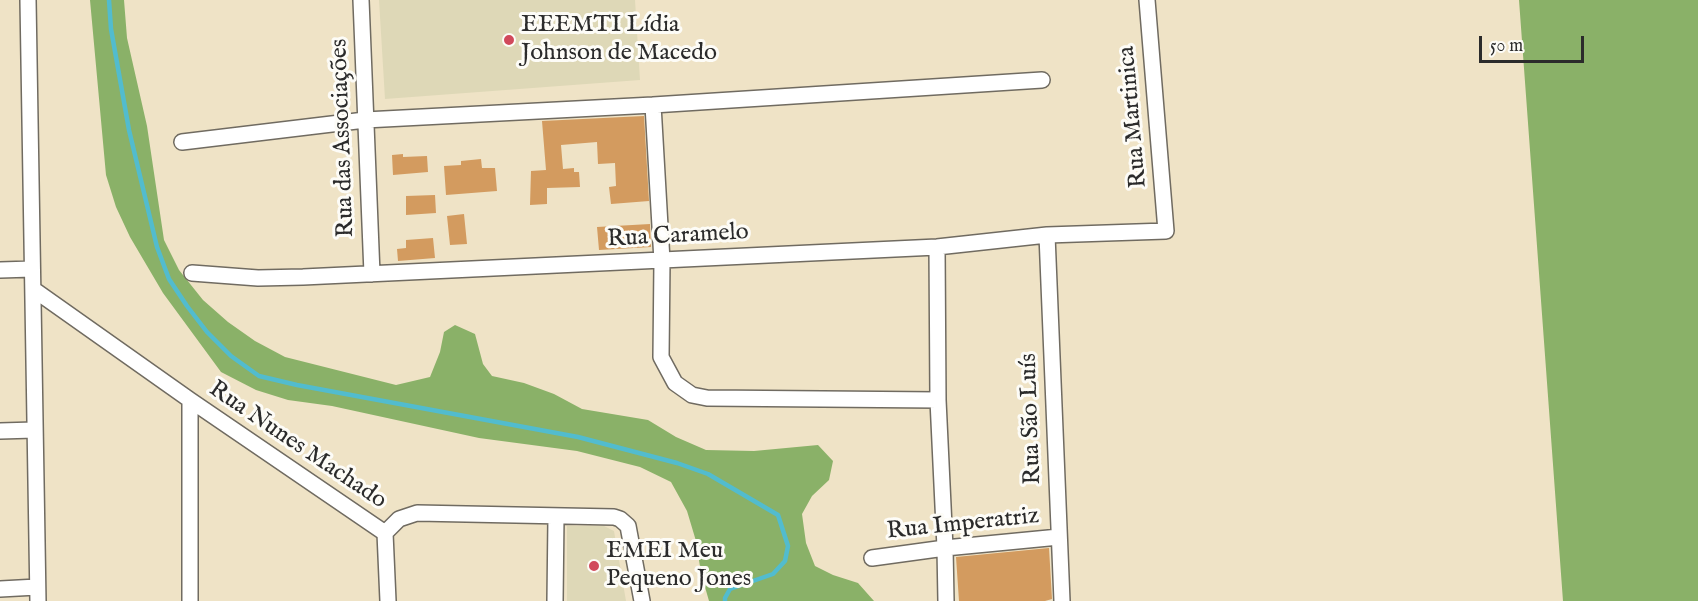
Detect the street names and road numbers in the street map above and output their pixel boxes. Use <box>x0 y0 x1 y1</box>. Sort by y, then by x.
street label: Rua das Associações <box>326 38 362 238</box>
street label: Rua Martinica <box>1113 45 1155 189</box>
street label: Rua Caramelo <box>606 219 750 255</box>
street label: Rua São Luís <box>1015 353 1049 485</box>
street label: Rua Nunes Machado <box>203 376 391 516</box>
street label: Rua Imperatriz <box>885 503 1041 547</box>

